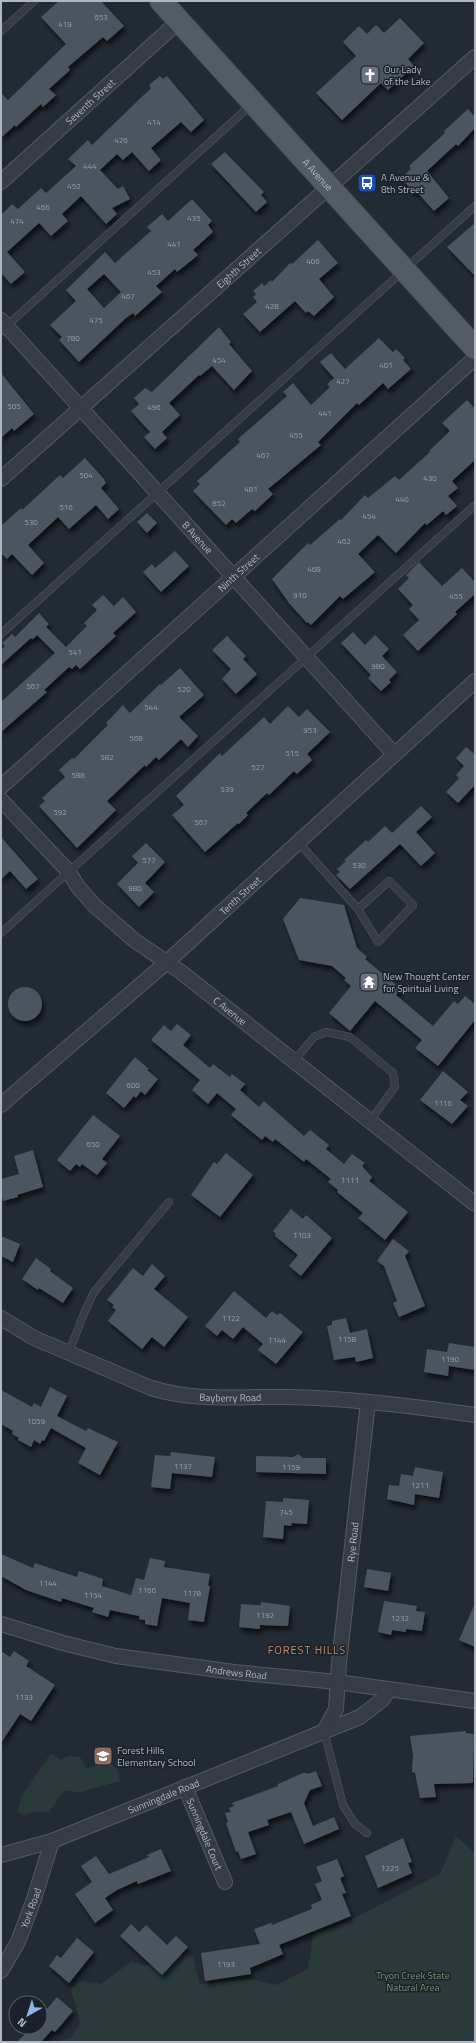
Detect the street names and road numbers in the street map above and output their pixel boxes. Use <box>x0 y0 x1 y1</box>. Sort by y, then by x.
street label: Seventh Street <box>62 75 119 128</box>
street label: A Avenue <box>299 155 337 194</box>
street label: Eighth Street <box>213 243 264 291</box>
street label: B Avenue <box>179 517 217 557</box>
street label: Ninth Street <box>214 549 263 595</box>
street label: Tenth Street <box>216 872 265 918</box>
street label: C Avenue <box>210 993 250 1029</box>
street label: Bayberry Road <box>199 1389 261 1405</box>
street label: Rye Road <box>343 1521 362 1563</box>
street label: Andrews Road <box>205 1661 268 1683</box>
street label: Sunningdale Road <box>125 1775 201 1817</box>
street label: Sunningdale Court <box>183 1796 227 1873</box>
street label: York Road <box>16 1886 45 1930</box>

